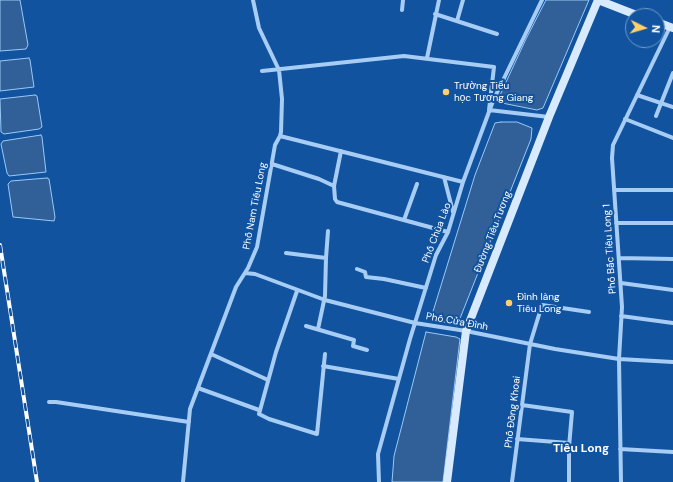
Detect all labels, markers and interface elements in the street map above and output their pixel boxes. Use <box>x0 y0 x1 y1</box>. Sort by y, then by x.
north arrow <box>625 8 665 48</box>
text: N <box>649 24 663 34</box>
place label: Trường Tiểu học Tương Giang <box>454 80 533 104</box>
marker: Trường Tiểu học Tương Giang <box>441 87 451 97</box>
street label: Phố Nam Tiêu Long <box>241 161 269 251</box>
street label: Đường Tiêu Tương <box>472 189 514 275</box>
street label: Phố Chùa Lào <box>420 201 454 265</box>
street label: Phố Bắc Tiêu Long 1 <box>601 204 619 294</box>
place label: Đình làng Tiêu Long <box>517 291 561 314</box>
marker: Đình làng Tiêu Long <box>504 298 514 308</box>
street label: Phố Cửa Đình <box>425 311 489 333</box>
street label: Phố Đồng Khoai <box>503 375 523 449</box>
district label: Tiêu Long <box>553 442 609 456</box>

